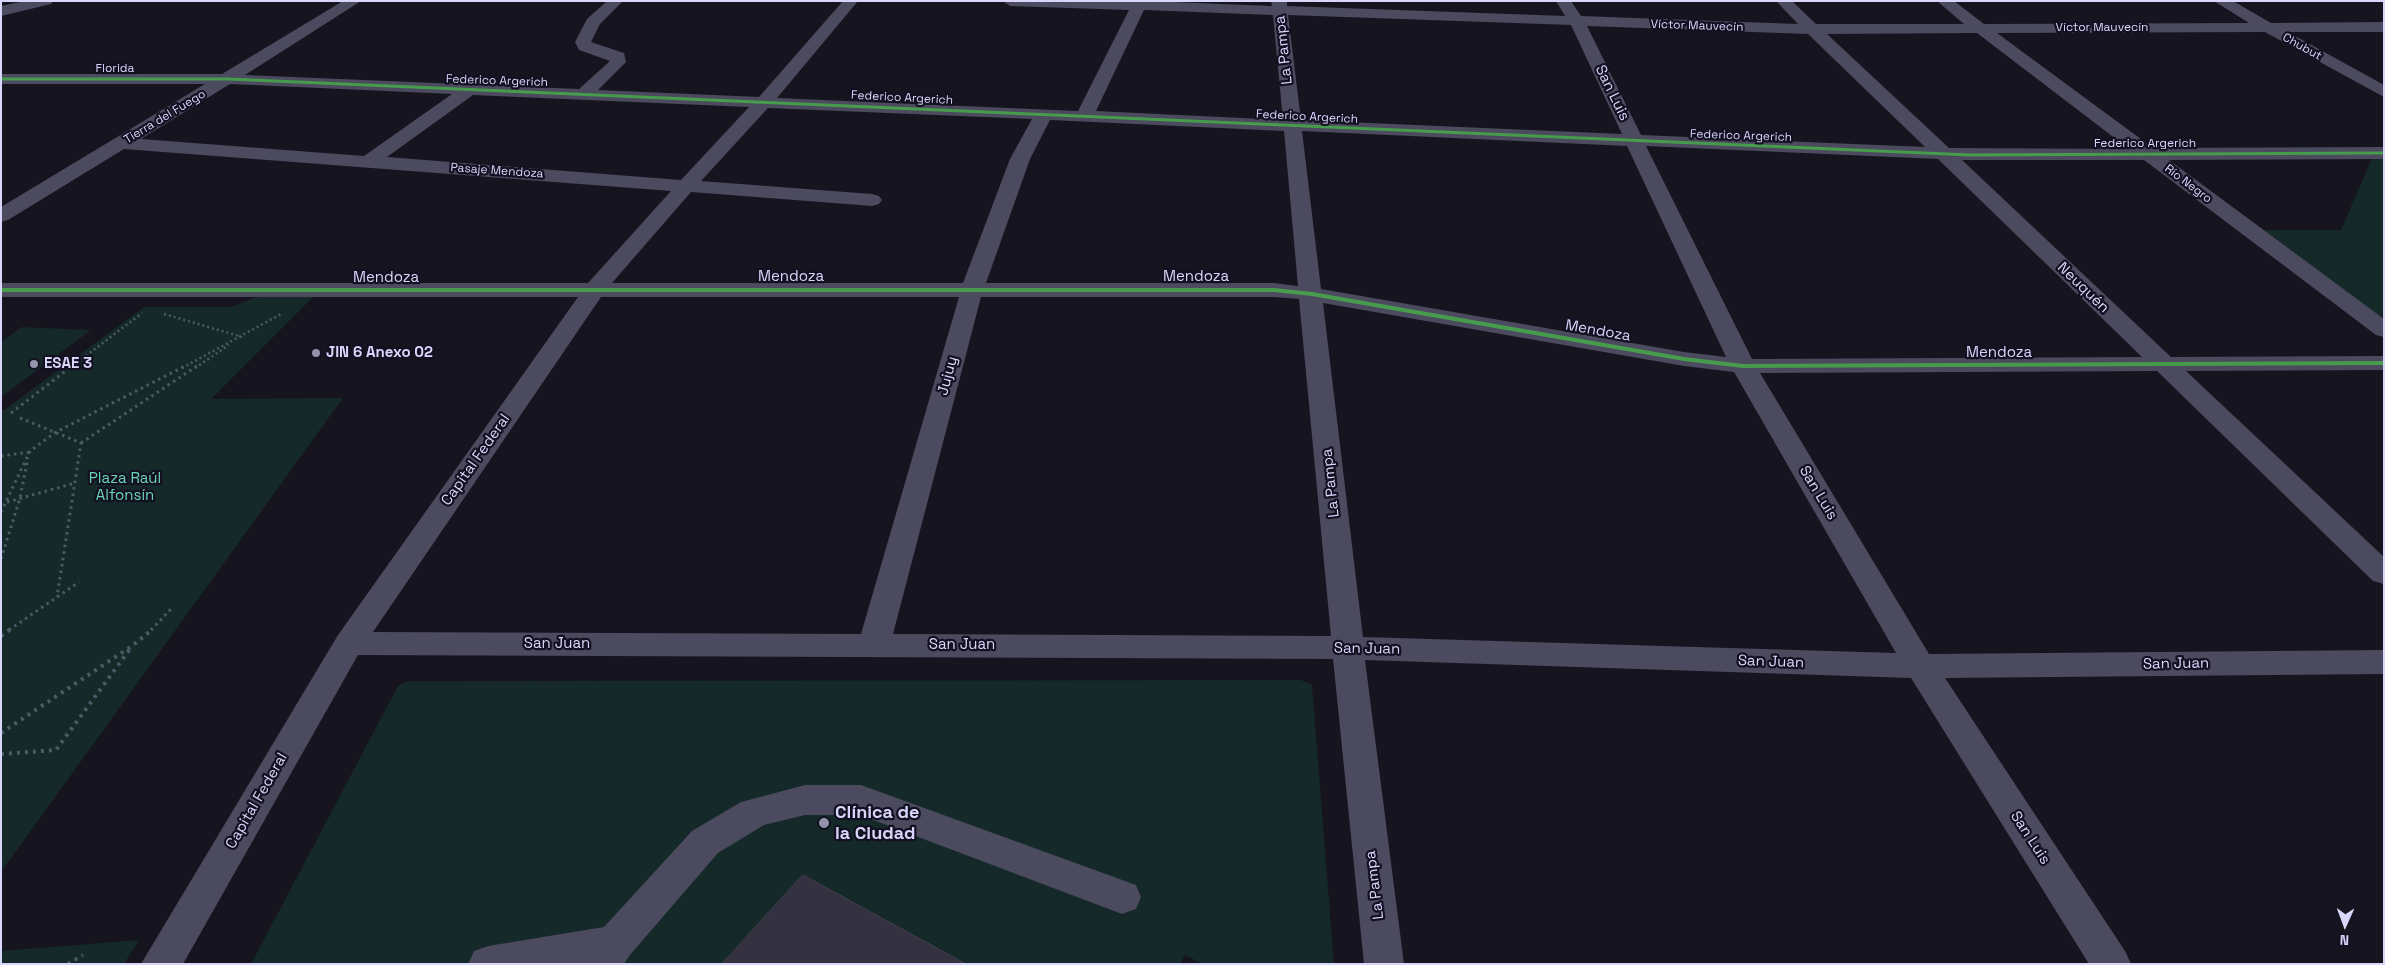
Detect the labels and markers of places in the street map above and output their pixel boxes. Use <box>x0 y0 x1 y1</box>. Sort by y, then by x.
place label: JIN 6 Anexo 02 <box>326 344 433 362</box>
marker: JIN 6 Anexo 02 <box>310 347 322 359</box>
place label: ESAE 3 <box>44 355 92 373</box>
marker: ESAE 3 <box>28 358 40 370</box>
place label: Clínica de la Ciudad <box>835 802 919 844</box>
marker: Clínica de la Ciudad <box>817 816 831 830</box>

